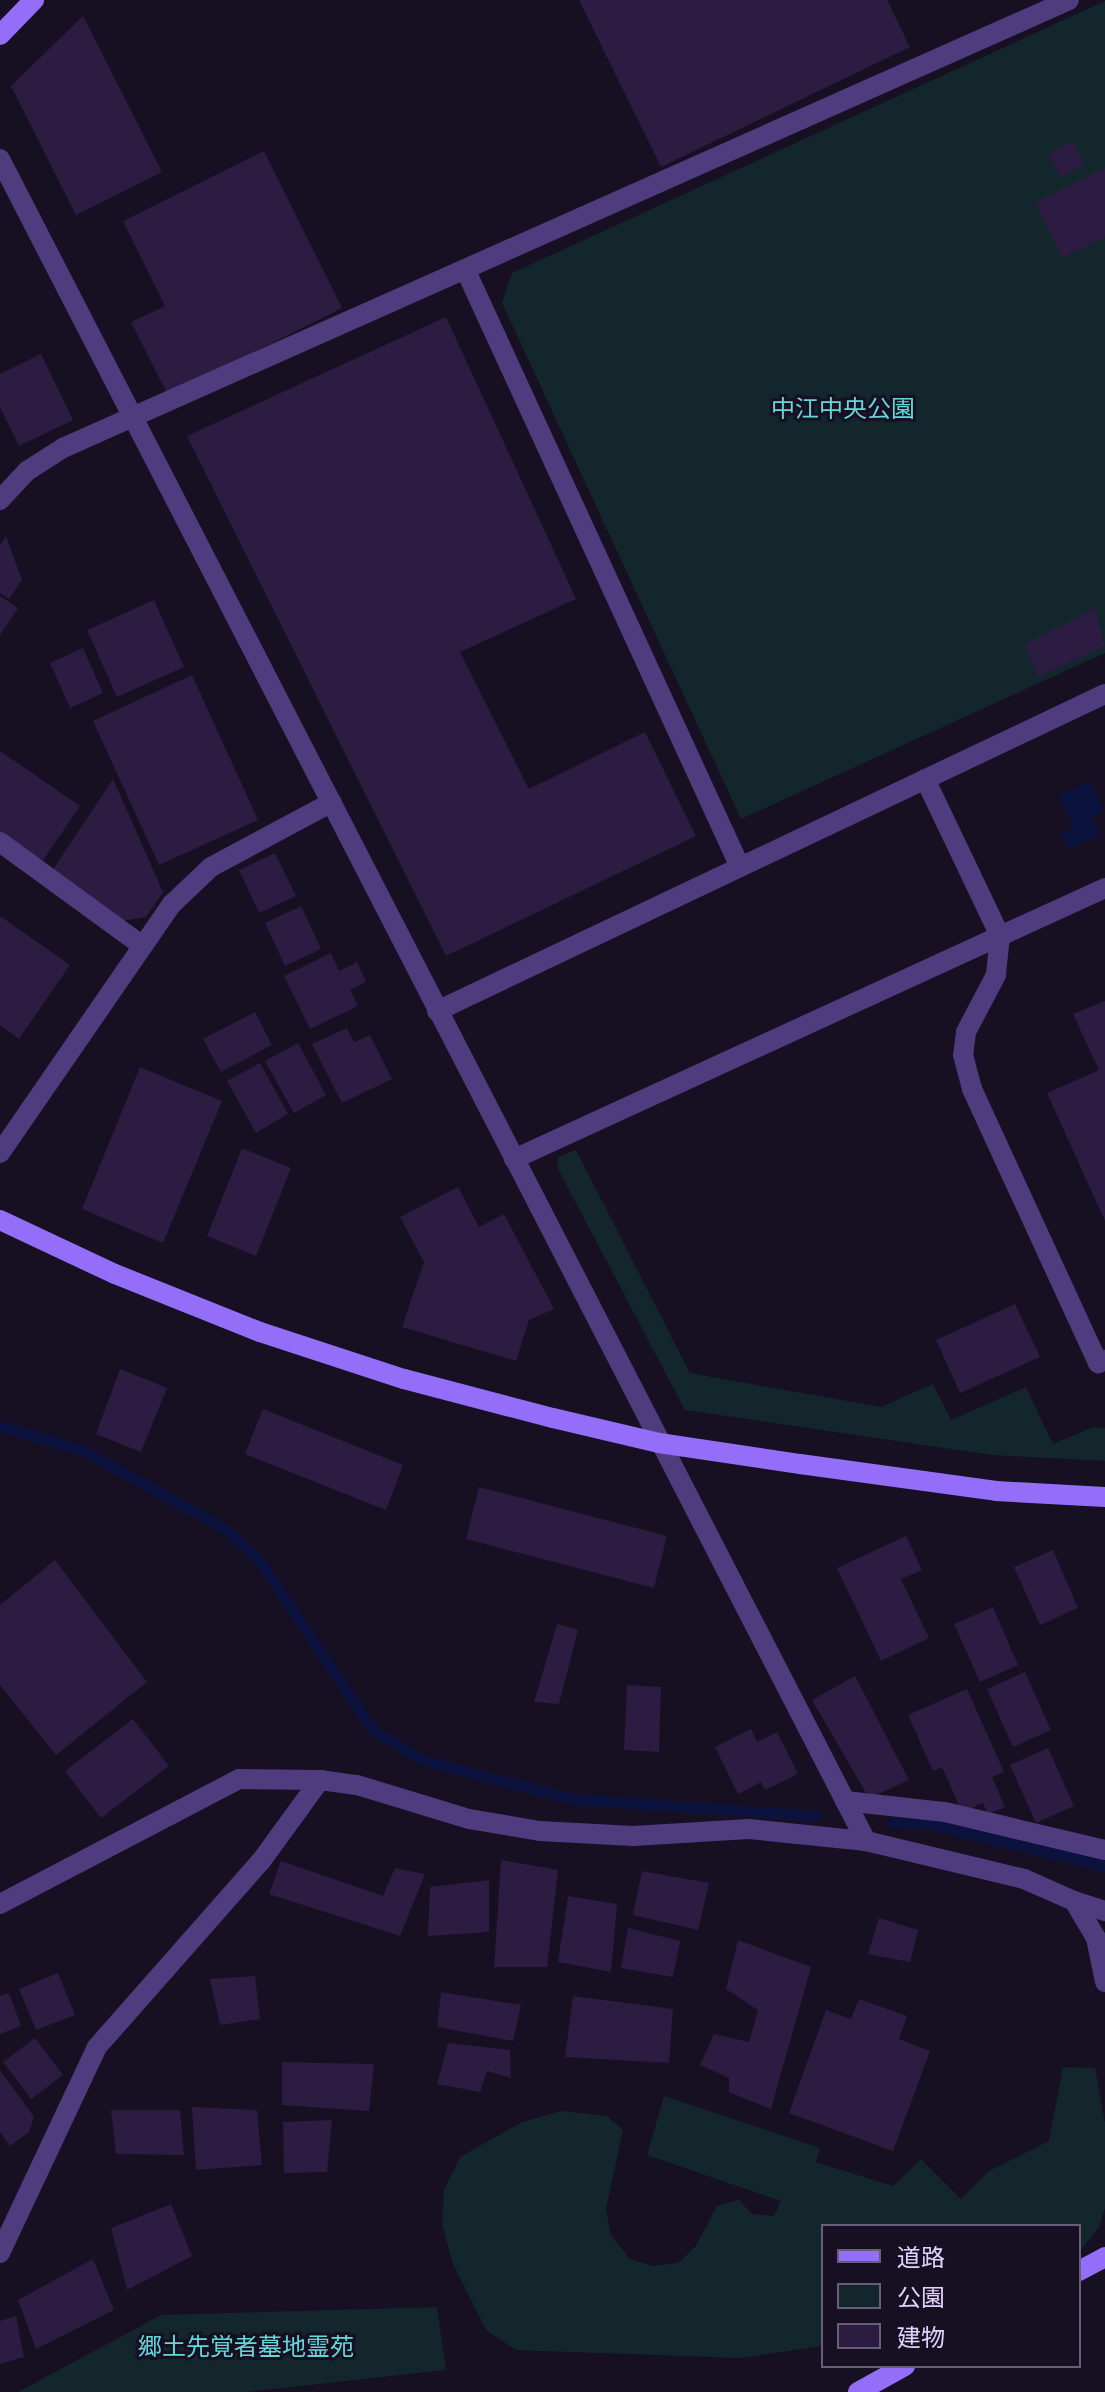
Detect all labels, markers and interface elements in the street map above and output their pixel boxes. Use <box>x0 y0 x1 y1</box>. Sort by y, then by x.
park label: 中江中央公園 <box>771 398 915 426</box>
legend <box>821 2224 1081 2368</box>
text: 道路 <box>897 2245 945 2275</box>
text: 公園 <box>897 2285 945 2315</box>
text: 建物 <box>897 2325 945 2355</box>
park label: 郷土先覚者墓地霊苑 <box>138 2336 354 2364</box>

